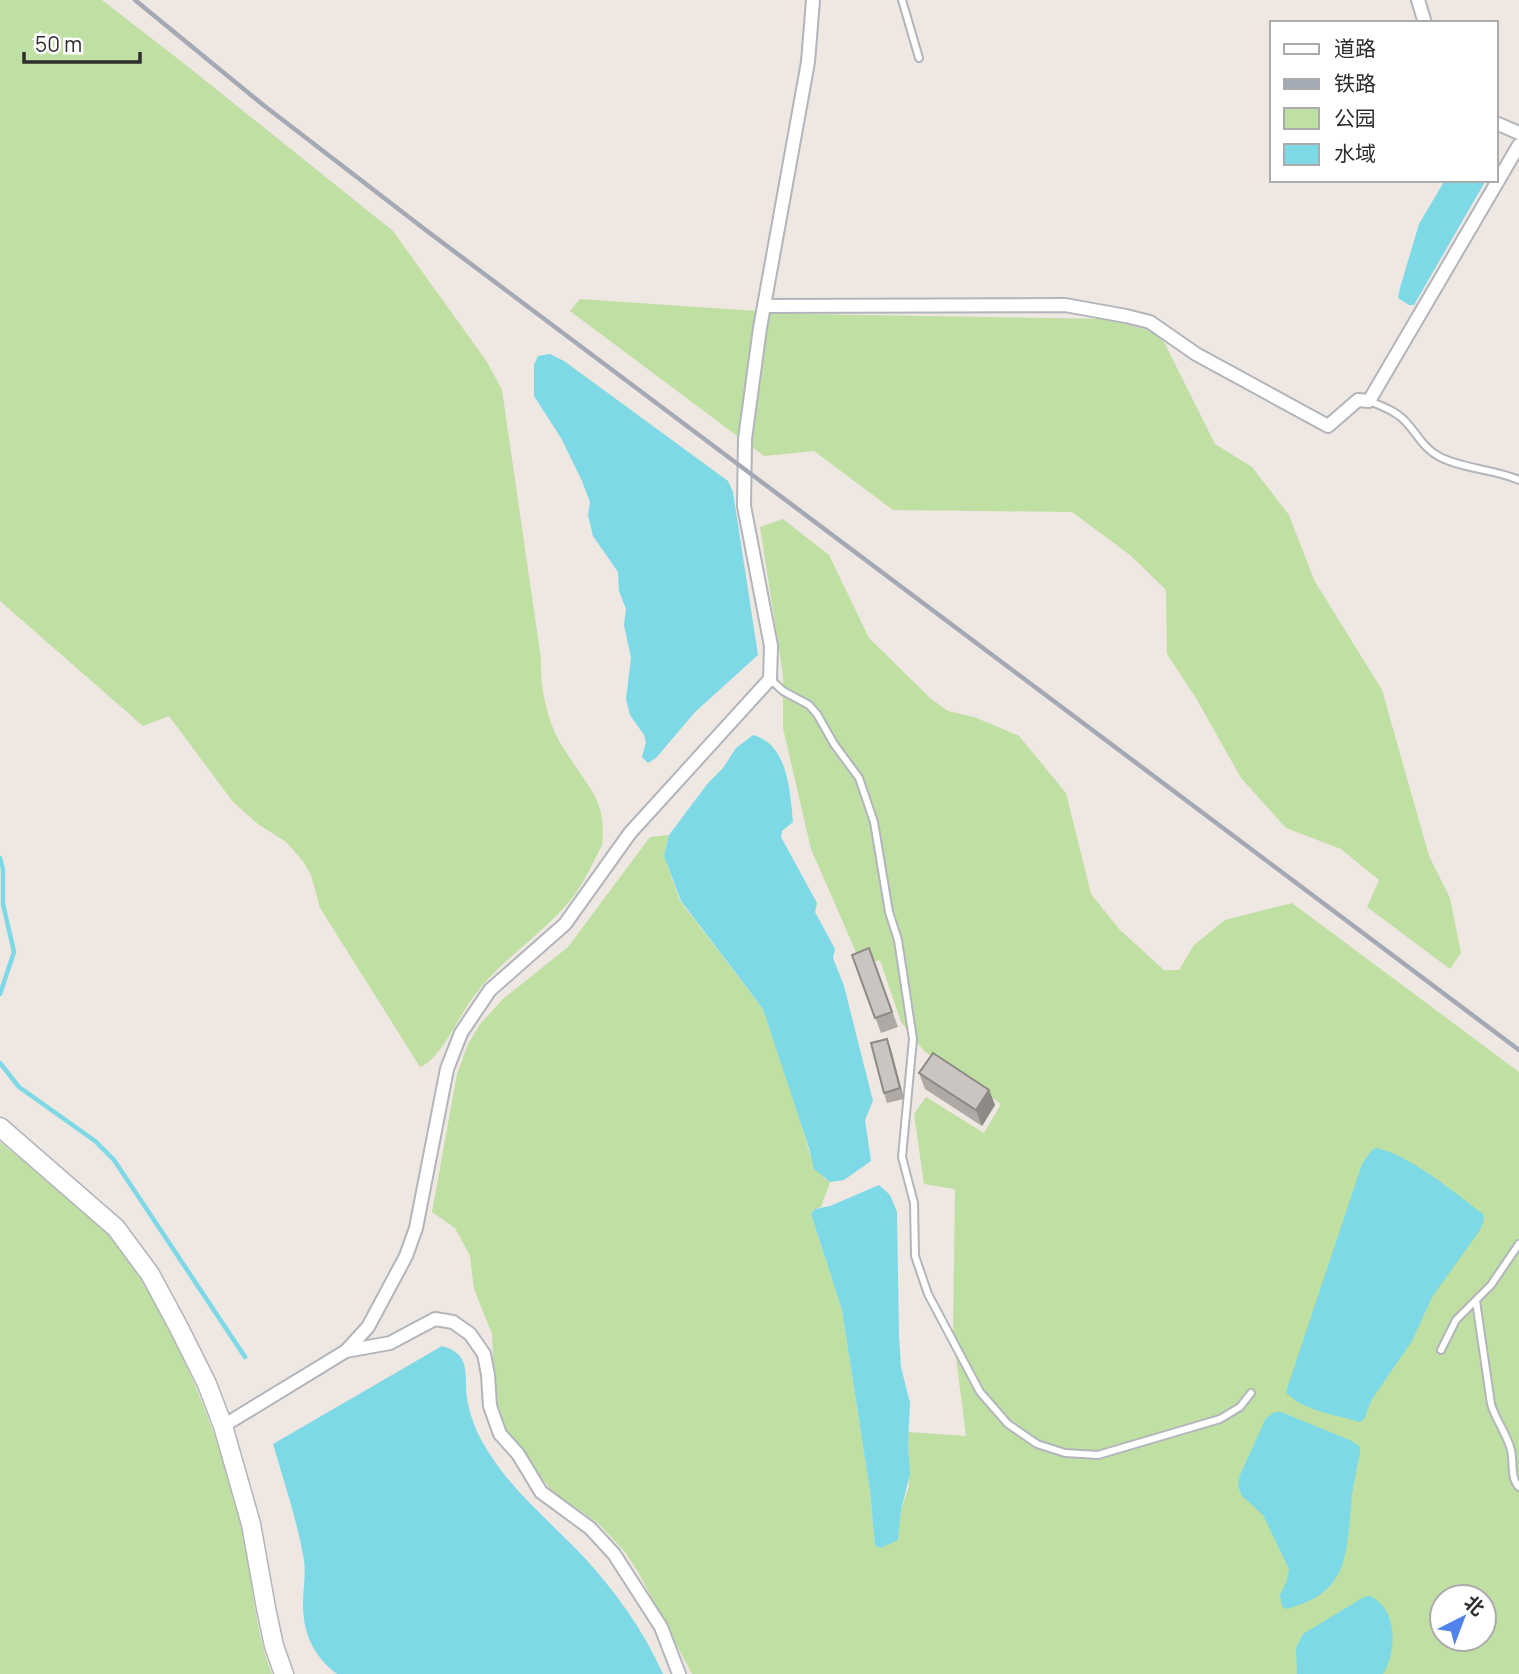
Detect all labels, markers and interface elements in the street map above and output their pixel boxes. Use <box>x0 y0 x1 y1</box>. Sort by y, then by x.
scale bar <box>24 21 140 65</box>
legend <box>1270 21 1498 182</box>
text: 50 m <box>35 30 82 58</box>
text: 道路 <box>1334 34 1376 62</box>
text: 铁路 <box>1334 69 1376 97</box>
text: 公园 <box>1334 104 1376 132</box>
text: 水域 <box>1334 139 1376 167</box>
north arrow <box>1428 1583 1498 1653</box>
text: 北 <box>1459 1589 1490 1621</box>

